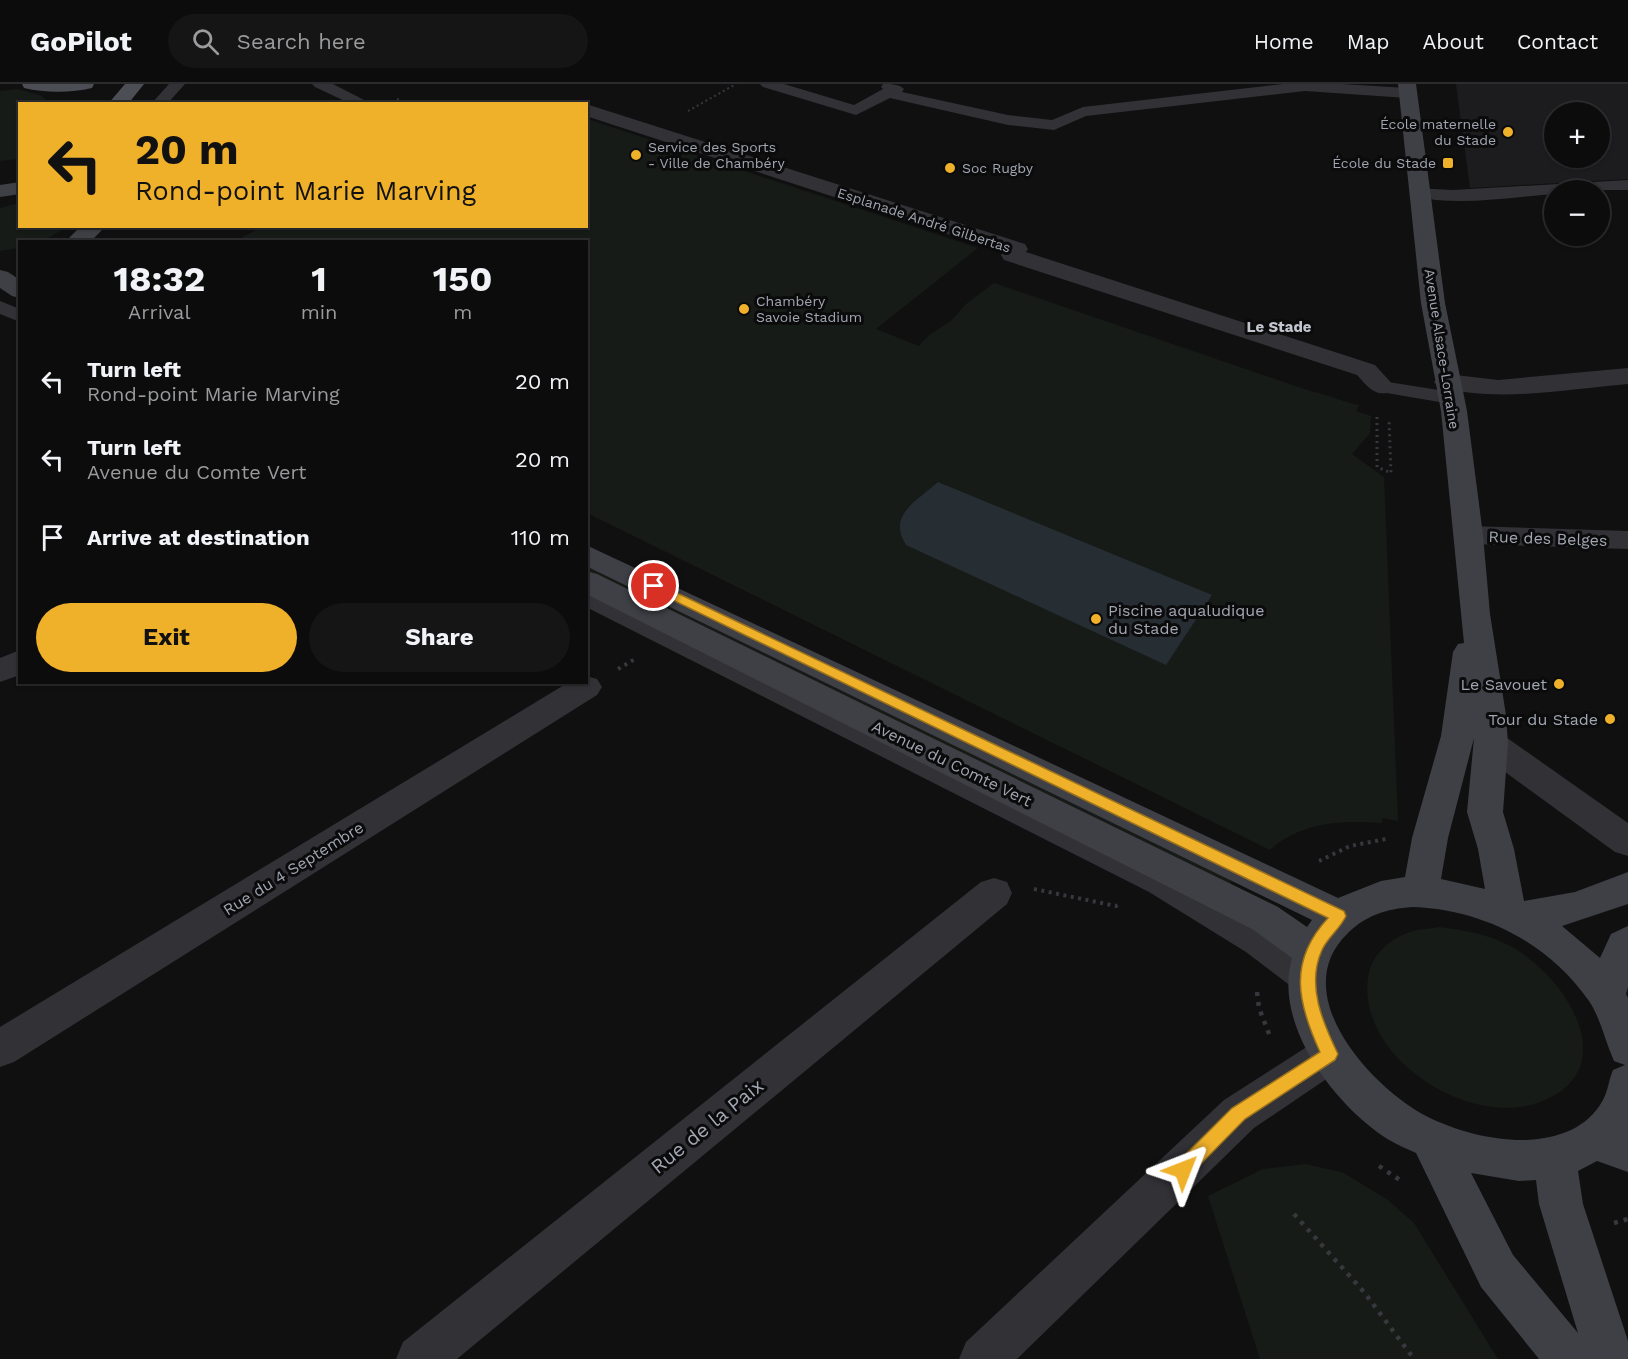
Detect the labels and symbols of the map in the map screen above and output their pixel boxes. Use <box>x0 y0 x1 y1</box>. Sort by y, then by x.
place label: École maternelle du Stade <box>1380 116 1496 148</box>
marker: École maternelle du Stade <box>1501 125 1515 139</box>
place label: Service des Sports - Ville de Chambéry <box>648 139 785 171</box>
marker: Service des Sports - Ville de Chambéry <box>629 148 643 162</box>
place label: École du Stade <box>1332 155 1436 171</box>
marker: École du Stade <box>1441 156 1455 170</box>
place label: Soc Rugby <box>962 160 1034 176</box>
marker: Soc Rugby <box>943 161 957 175</box>
street label: Esplanade André Gilbertas <box>835 184 1013 256</box>
street label: Avenue Alsace-Lorraine <box>1421 268 1463 430</box>
place label: Chambéry Savoie Stadium <box>756 293 862 325</box>
marker: Chambéry Savoie Stadium <box>737 302 751 316</box>
district label: Le Stade <box>1247 318 1312 336</box>
street label: Rue des Belges <box>1488 527 1608 550</box>
pin <box>628 560 679 611</box>
place label: Piscine aqualudique du Stade <box>1108 601 1264 638</box>
marker: Piscine aqualudique du Stade <box>1089 612 1103 626</box>
place label: Le Savouet <box>1461 675 1547 694</box>
marker: Le Savouet <box>1552 677 1566 691</box>
place label: Tour du Stade <box>1488 710 1598 729</box>
marker: Tour du Stade <box>1603 712 1617 726</box>
street label: Avenue du Comte Vert <box>869 716 1035 811</box>
street label: Rue du 4 Septembre <box>220 818 367 919</box>
street label: Rue de la Paix <box>646 1073 768 1179</box>
position arrow <box>1151 1138 1215 1202</box>

